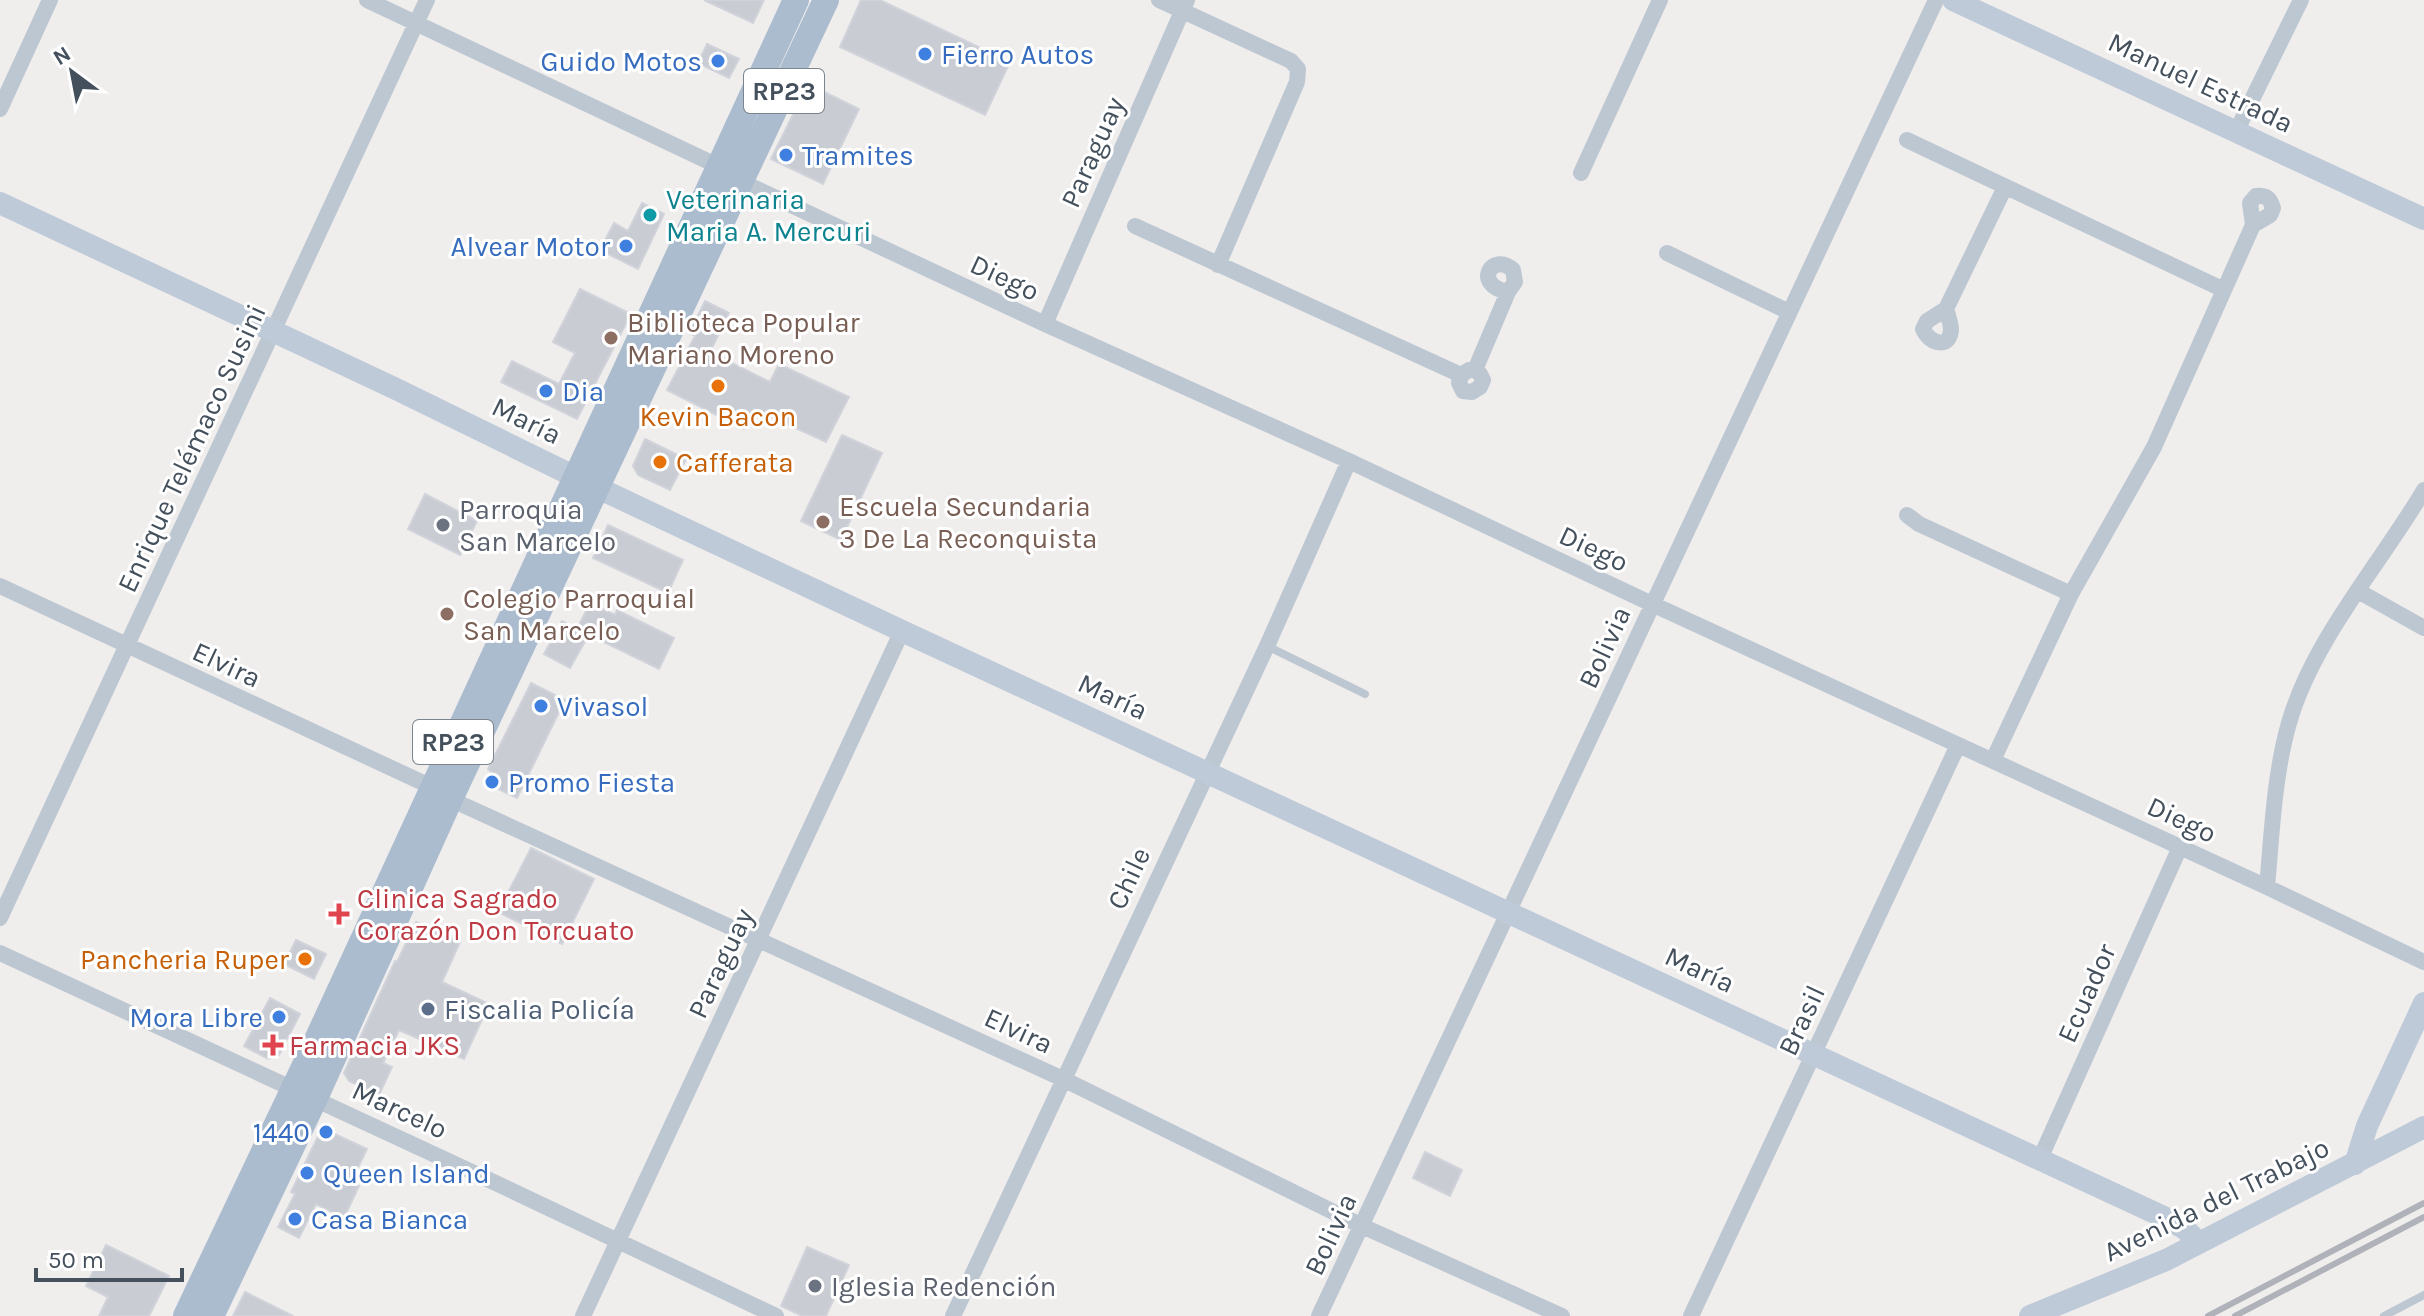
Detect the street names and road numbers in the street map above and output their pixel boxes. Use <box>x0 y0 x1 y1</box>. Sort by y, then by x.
street label: Manuel Estrada <box>2103 25 2299 140</box>
road number: RP23 <box>744 69 824 113</box>
street label: Paraguay <box>1053 92 1131 213</box>
street label: Diego <box>965 247 1045 308</box>
street label: Enrique Telémaco Susini <box>110 299 273 598</box>
street label: María <box>487 390 567 451</box>
street label: Diego <box>1554 518 1634 579</box>
street label: Bolivia <box>1571 601 1638 693</box>
street label: Elvira <box>187 634 266 695</box>
street label: María <box>1073 666 1153 727</box>
road number: RP23 <box>413 720 493 764</box>
street label: Diego <box>2142 789 2222 850</box>
street label: Chile <box>1100 842 1157 914</box>
street label: Paraguay <box>681 903 760 1024</box>
street label: Ecuador <box>2050 938 2123 1048</box>
street label: María <box>1660 939 1740 1000</box>
street label: Brasil <box>1771 980 1832 1061</box>
street label: Elvira <box>979 1000 1058 1061</box>
street label: Marcelo <box>347 1073 453 1146</box>
street label: Avenida del Trabajo <box>2098 1131 2334 1268</box>
street label: Bolivia <box>1297 1188 1364 1280</box>

